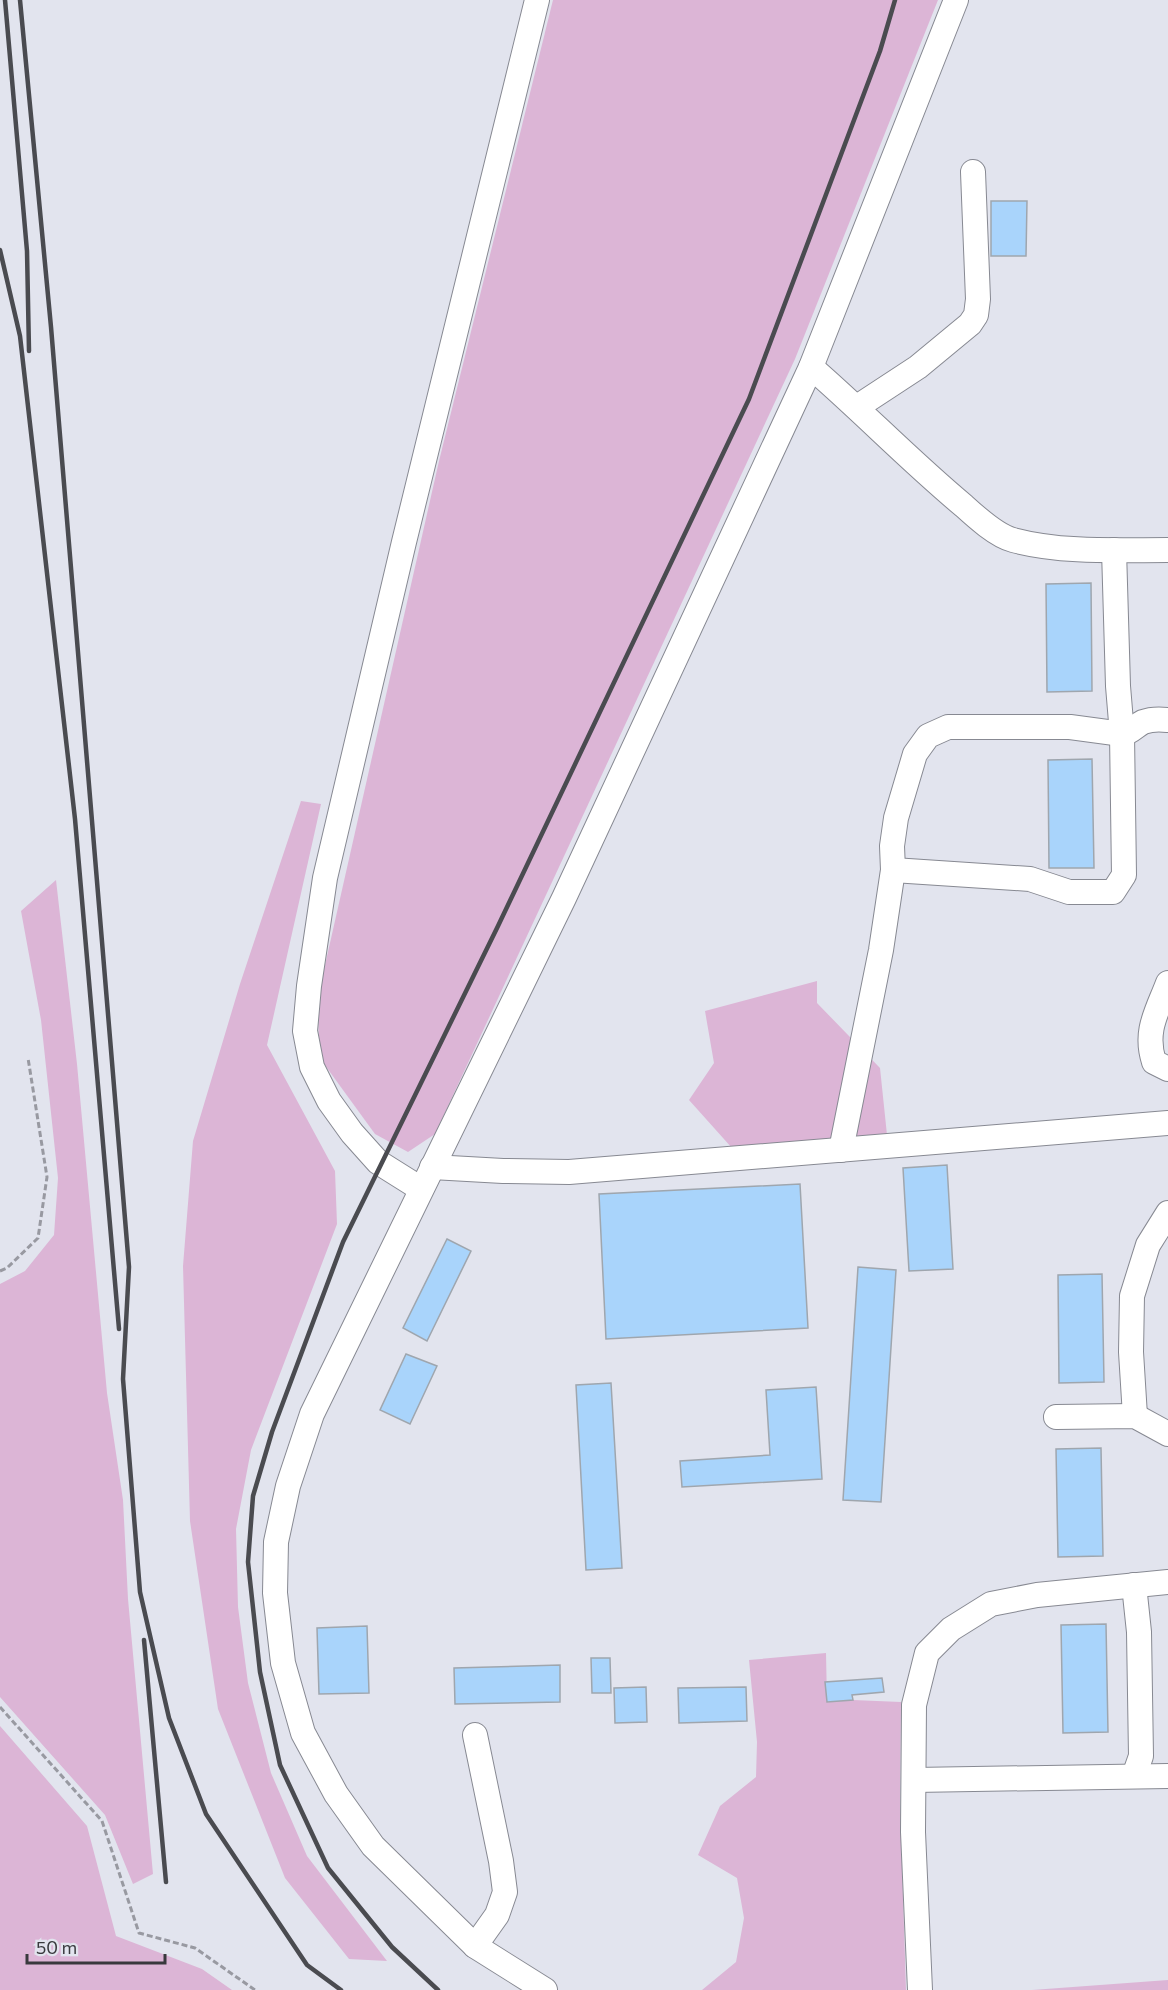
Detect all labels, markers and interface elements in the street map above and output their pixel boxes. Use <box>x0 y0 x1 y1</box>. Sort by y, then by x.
scale bar <box>27 1927 165 1965</box>
text: 50 m <box>36 1936 77 1958</box>

